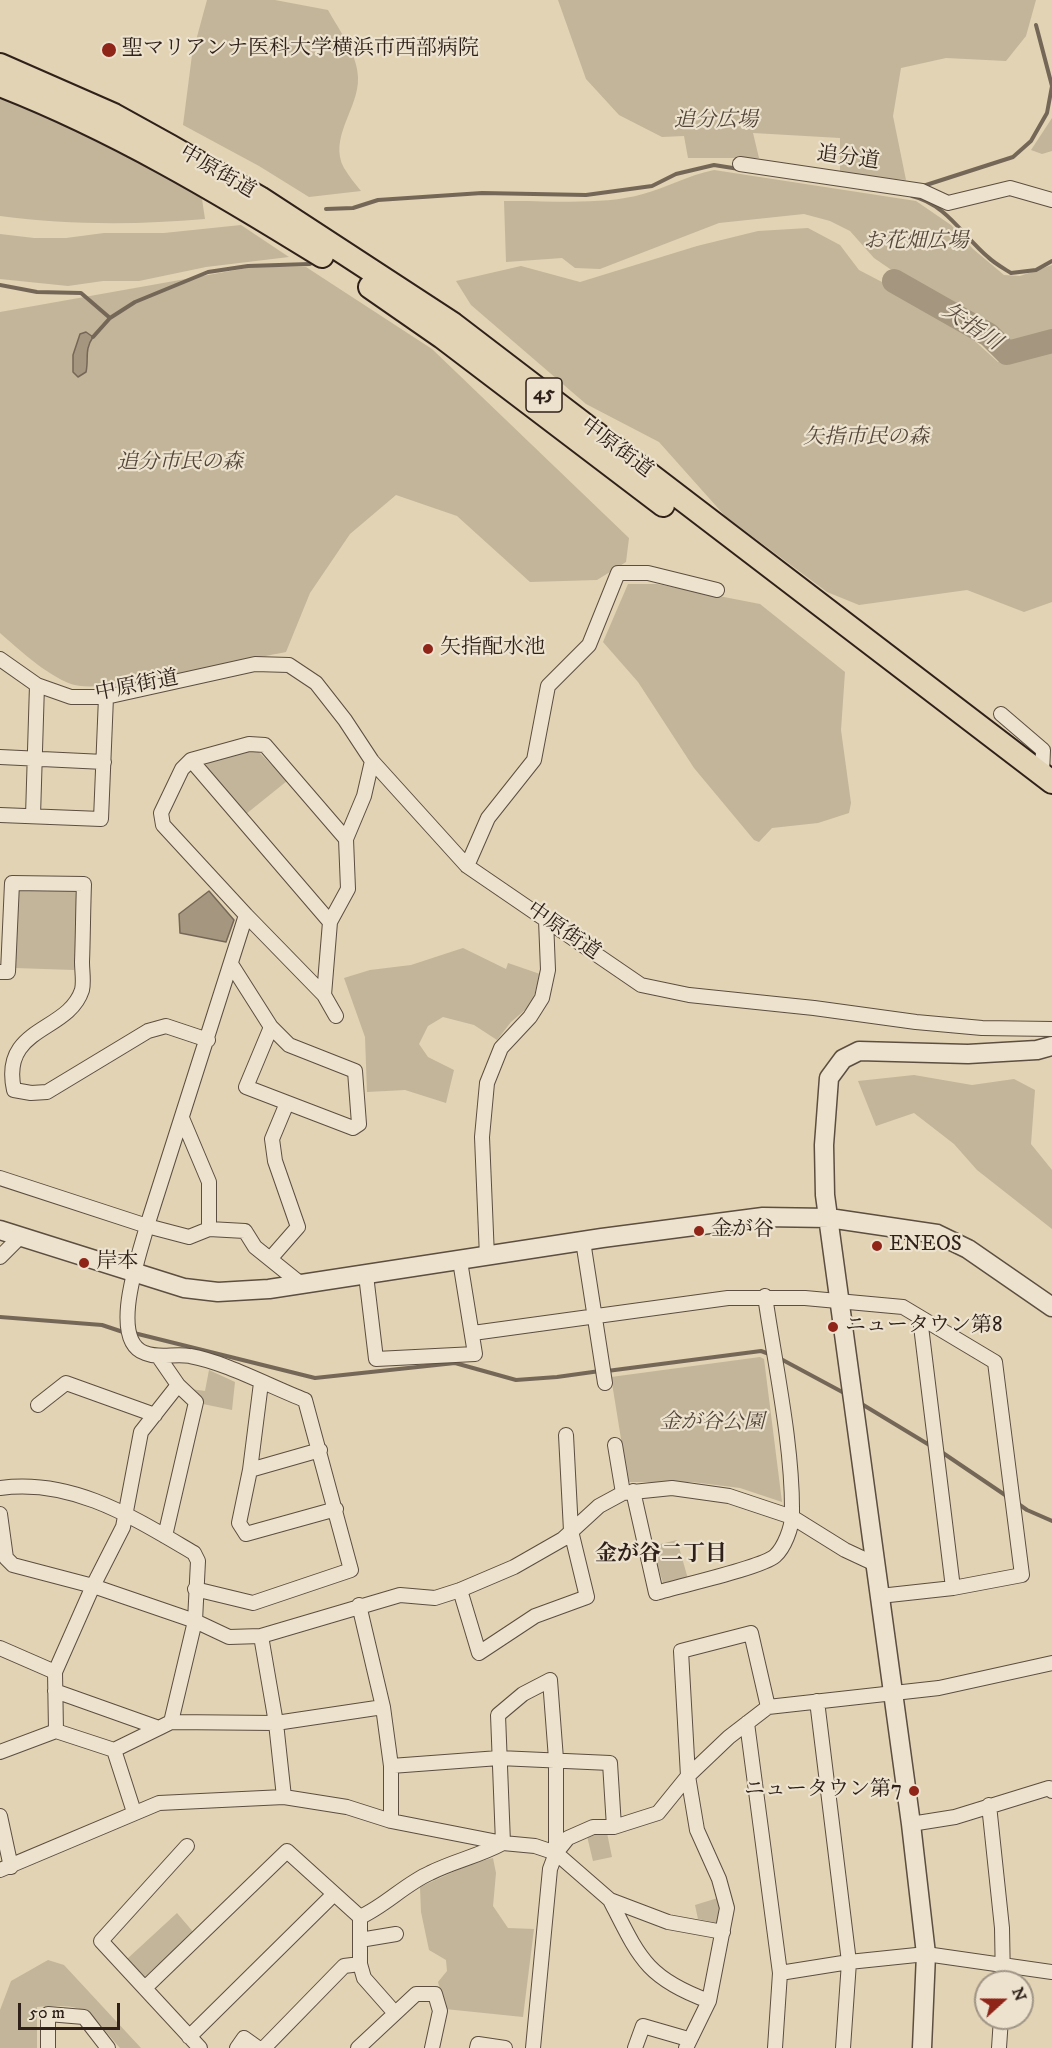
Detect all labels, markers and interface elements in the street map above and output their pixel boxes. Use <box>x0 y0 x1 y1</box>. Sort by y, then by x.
place label: 聖マリアンナ医科大学横浜市西部病院 <box>122 37 479 63</box>
marker: 聖マリアンナ医科大学横浜市西部病院 <box>100 41 118 59</box>
park label: 追分広場 <box>674 109 758 135</box>
street label: 中原街道 <box>174 141 260 205</box>
street label: 追分道 <box>815 142 881 176</box>
park label: お花畑広場 <box>864 230 968 256</box>
water label: 矢指川 <box>936 299 1006 357</box>
road number: 45 <box>526 378 562 412</box>
street label: 中原街道 <box>575 414 657 484</box>
park label: 矢指市民の森 <box>803 426 929 452</box>
park label: 追分市民の森 <box>117 451 243 477</box>
place label: 矢指配水池 <box>440 636 545 662</box>
marker: 矢指配水池 <box>421 642 435 656</box>
street label: 中原街道 <box>93 667 181 707</box>
street label: 中原街道 <box>521 898 605 966</box>
place label: 金が谷 <box>711 1218 774 1244</box>
marker: 金が谷 <box>692 1224 706 1238</box>
place label: ENEOS <box>889 1233 962 1259</box>
marker: ENEOS <box>870 1239 884 1253</box>
place label: 岸本 <box>96 1250 138 1276</box>
marker: 岸本 <box>77 1256 91 1270</box>
place label: ニュータウン第8 <box>845 1314 1003 1340</box>
marker: ニュータウン第8 <box>826 1320 840 1334</box>
park label: 金が谷公園 <box>660 1411 764 1437</box>
district label: 金が谷二丁目 <box>595 1542 727 1568</box>
place label: ニュータウン第7 <box>744 1778 902 1804</box>
marker: ニュータウン第7 <box>907 1784 921 1798</box>
north arrow <box>974 1970 1034 2030</box>
text: N <box>1007 1985 1031 2004</box>
scale bar <box>21 1991 123 2029</box>
text: 50 m <box>29 2002 65 2024</box>

